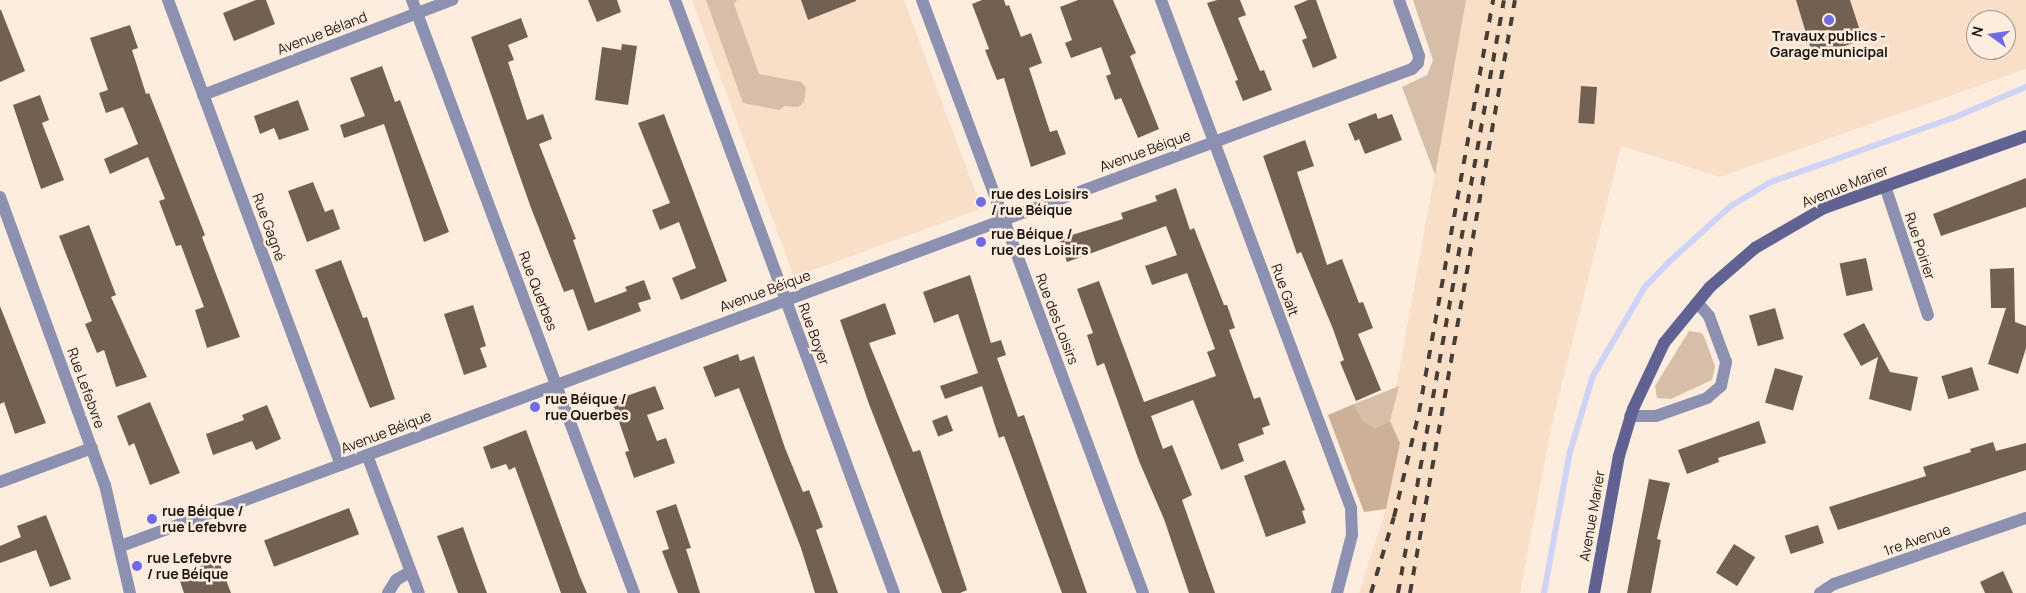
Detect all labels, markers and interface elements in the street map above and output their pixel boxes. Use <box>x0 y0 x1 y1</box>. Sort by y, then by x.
street label: Avenue Béland <box>275 8 369 58</box>
north arrow <box>1966 10 2016 60</box>
marker: Travaux publics - Garage municipal <box>1823 14 1835 26</box>
text: N <box>1966 24 1987 39</box>
place label: Travaux publics - Garage municipal <box>1770 28 1888 60</box>
street label: Avenue Béique <box>1097 127 1193 175</box>
street label: Avenue Marier <box>1799 161 1891 211</box>
place label: rue des Loisirs / rue Béique <box>991 186 1088 218</box>
street label: Rue Gagné <box>249 191 289 263</box>
marker: rue des Loisirs / rue Béique <box>975 196 987 208</box>
street label: Rue Poirier <box>1901 210 1939 282</box>
place label: rue Béique / rue des Loisirs <box>991 226 1088 258</box>
marker: rue Béique / rue des Loisirs <box>975 236 987 248</box>
street label: Rue Querbes <box>515 249 561 333</box>
street label: Rue Galt <box>1268 261 1302 319</box>
street label: Avenue Béique <box>717 267 813 315</box>
street label: Rue des Loisirs <box>1032 271 1082 367</box>
street label: Rue Boyer <box>795 301 833 367</box>
street label: Rue Lefebvre <box>64 345 108 431</box>
place label: rue Béique / rue Querbes <box>545 391 628 424</box>
marker: rue Béique / rue Querbes <box>529 401 541 413</box>
street label: Avenue Béique <box>338 407 434 457</box>
street label: Avenue Marier <box>1576 469 1608 563</box>
place label: rue Béique / rue Lefebvre <box>162 503 247 536</box>
marker: rue Béique / rue Lefebvre <box>146 513 158 525</box>
street label: 1re Avenue <box>1882 521 1952 559</box>
place label: rue Lefebvre / rue Béique <box>147 550 232 582</box>
marker: rue Lefebvre / rue Béique <box>131 560 143 572</box>

